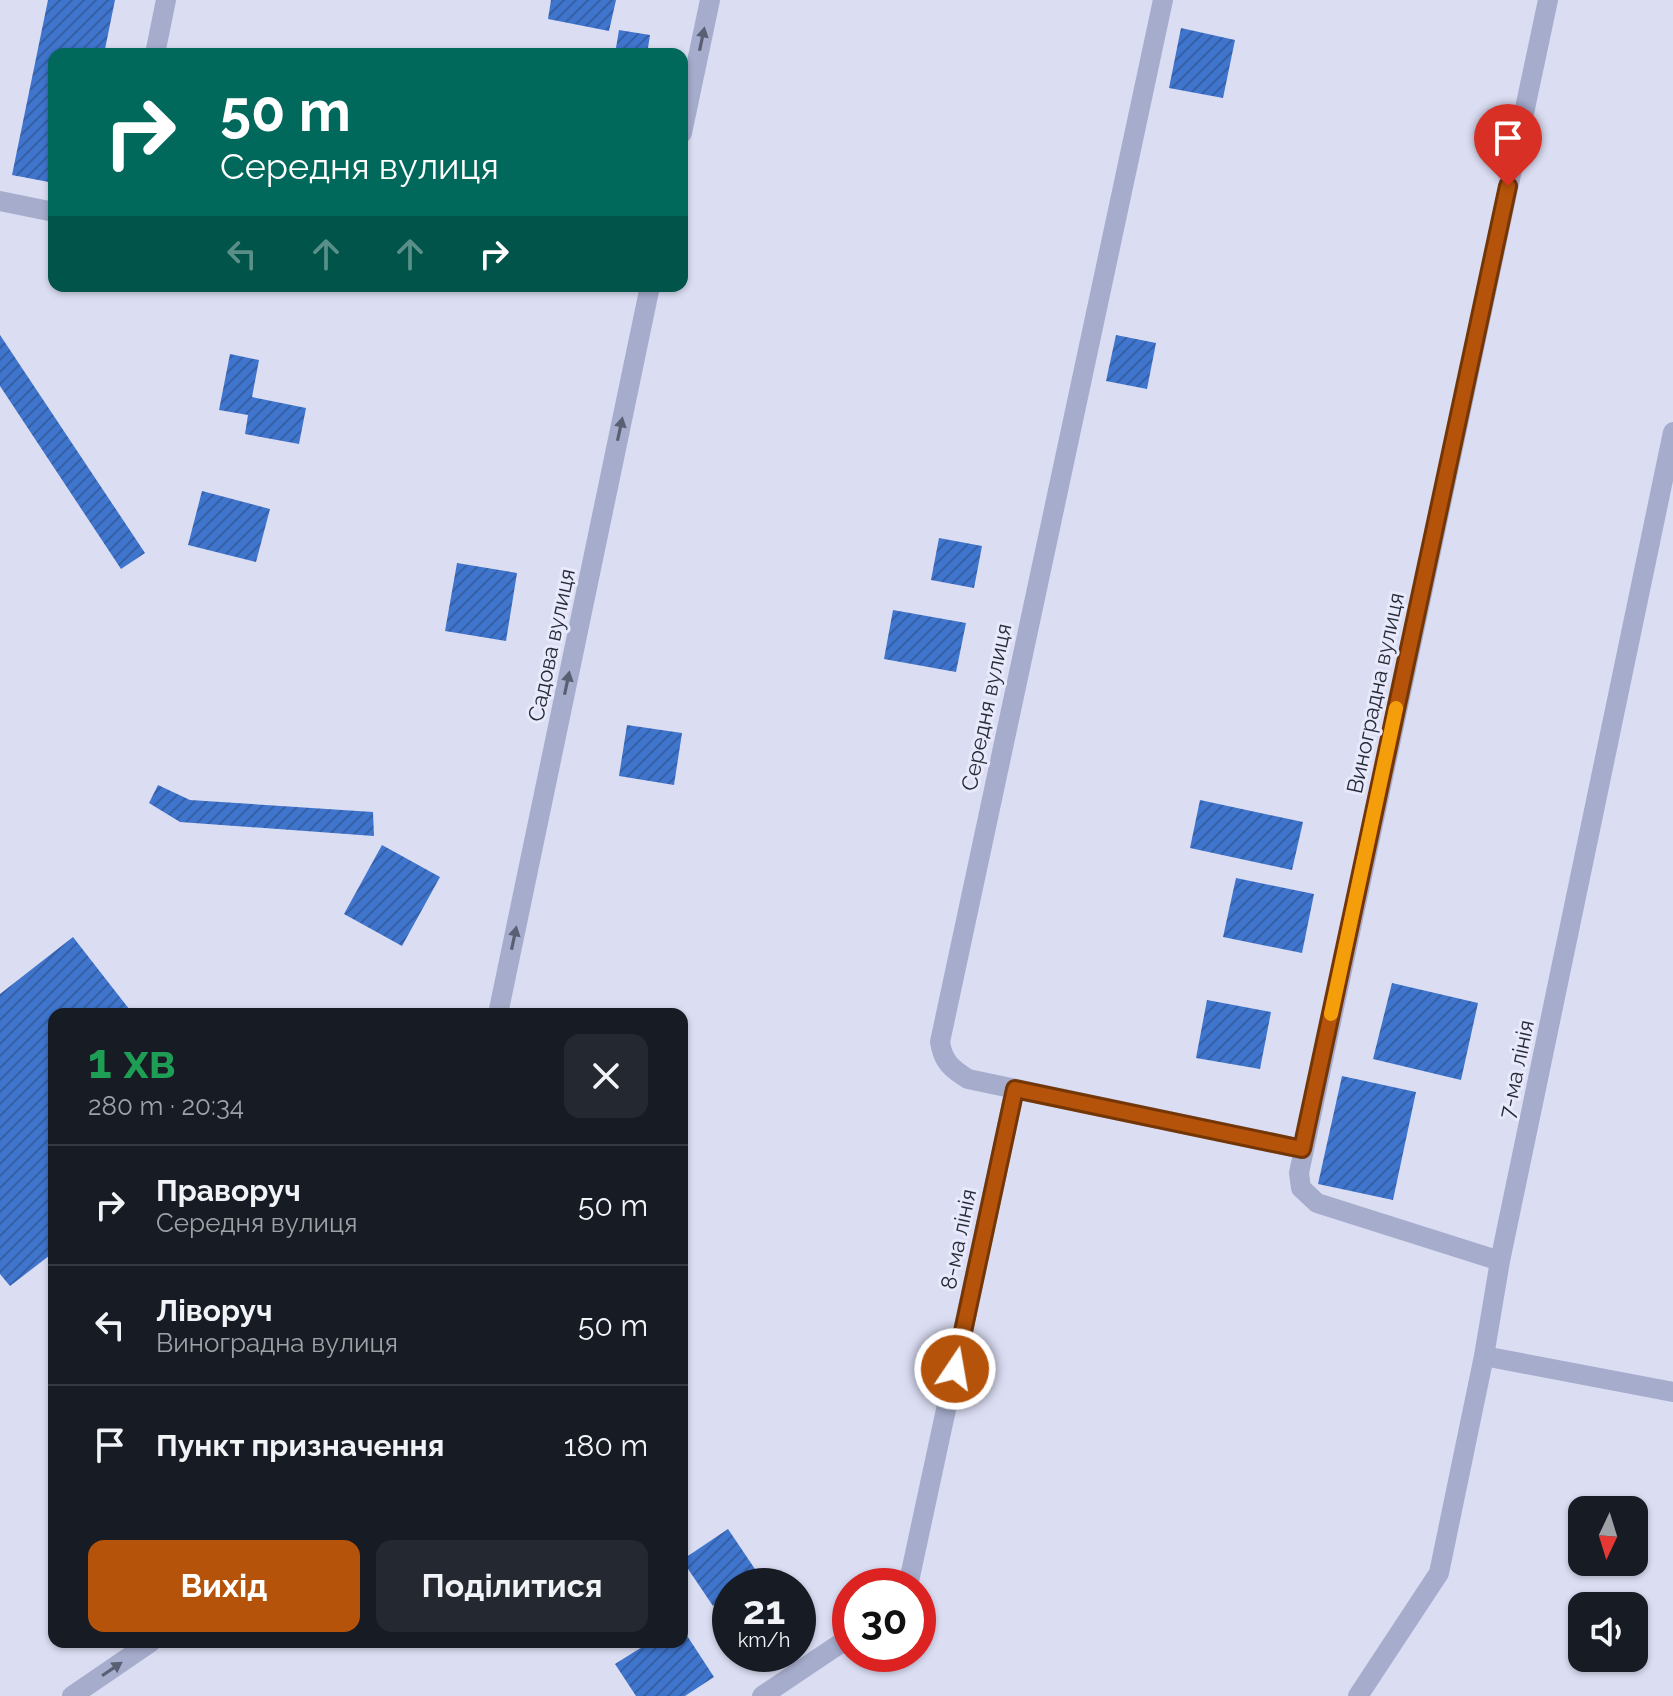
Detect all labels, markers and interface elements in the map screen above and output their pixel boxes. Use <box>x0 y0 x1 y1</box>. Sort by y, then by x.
one-way arrow <box>696 26 708 51</box>
text: 50 m <box>220 78 351 144</box>
icon: right <box>88 80 192 184</box>
pin <box>1474 104 1542 186</box>
icon: arrive <box>1486 116 1530 160</box>
text: Середня вулиця <box>220 145 499 187</box>
icon: left <box>220 232 264 276</box>
icon: ahead <box>304 232 348 276</box>
icon: ahead <box>388 232 432 276</box>
icon: right <box>472 232 516 276</box>
one-way arrow <box>614 416 627 441</box>
street label: Садова вулиця <box>522 566 580 724</box>
street label: Виноградна вулиця <box>1341 590 1409 796</box>
street label: Середня вулиця <box>956 621 1016 793</box>
one-way arrow <box>561 670 574 695</box>
one-way arrow <box>508 925 521 950</box>
street label: 7-ма лінія <box>1493 1018 1539 1120</box>
text: 1 хв <box>88 1033 176 1089</box>
button: close <box>564 1034 648 1118</box>
text: 280 m · 20:34 <box>88 1091 244 1121</box>
text: Праворуч <box>156 1173 301 1208</box>
icon: right <box>88 1183 132 1227</box>
street label: 8-ма лінія <box>935 1187 981 1291</box>
text: 50 m <box>578 1188 648 1223</box>
text: Середня вулиця <box>156 1208 358 1238</box>
text: Ліворуч <box>156 1293 272 1328</box>
icon: left <box>88 1303 132 1347</box>
text: 50 m <box>578 1308 648 1343</box>
position arrow <box>913 1327 997 1411</box>
text: Виноградна вулиця <box>156 1328 398 1358</box>
icon: arrive <box>88 1423 132 1467</box>
text: Пункт призначення <box>156 1428 444 1463</box>
text: 180 m <box>564 1428 648 1463</box>
north arrow <box>1568 1496 1648 1576</box>
map controls <box>1568 1496 1648 1672</box>
button: Вихід <box>88 1540 360 1632</box>
button: Поділитися <box>376 1540 648 1632</box>
speed limit sign: 30 <box>832 1568 936 1672</box>
text: 21 <box>743 1586 785 1633</box>
button: sound <box>1568 1592 1648 1672</box>
text: km/h <box>738 1628 790 1652</box>
one-way arrow <box>101 1662 122 1677</box>

